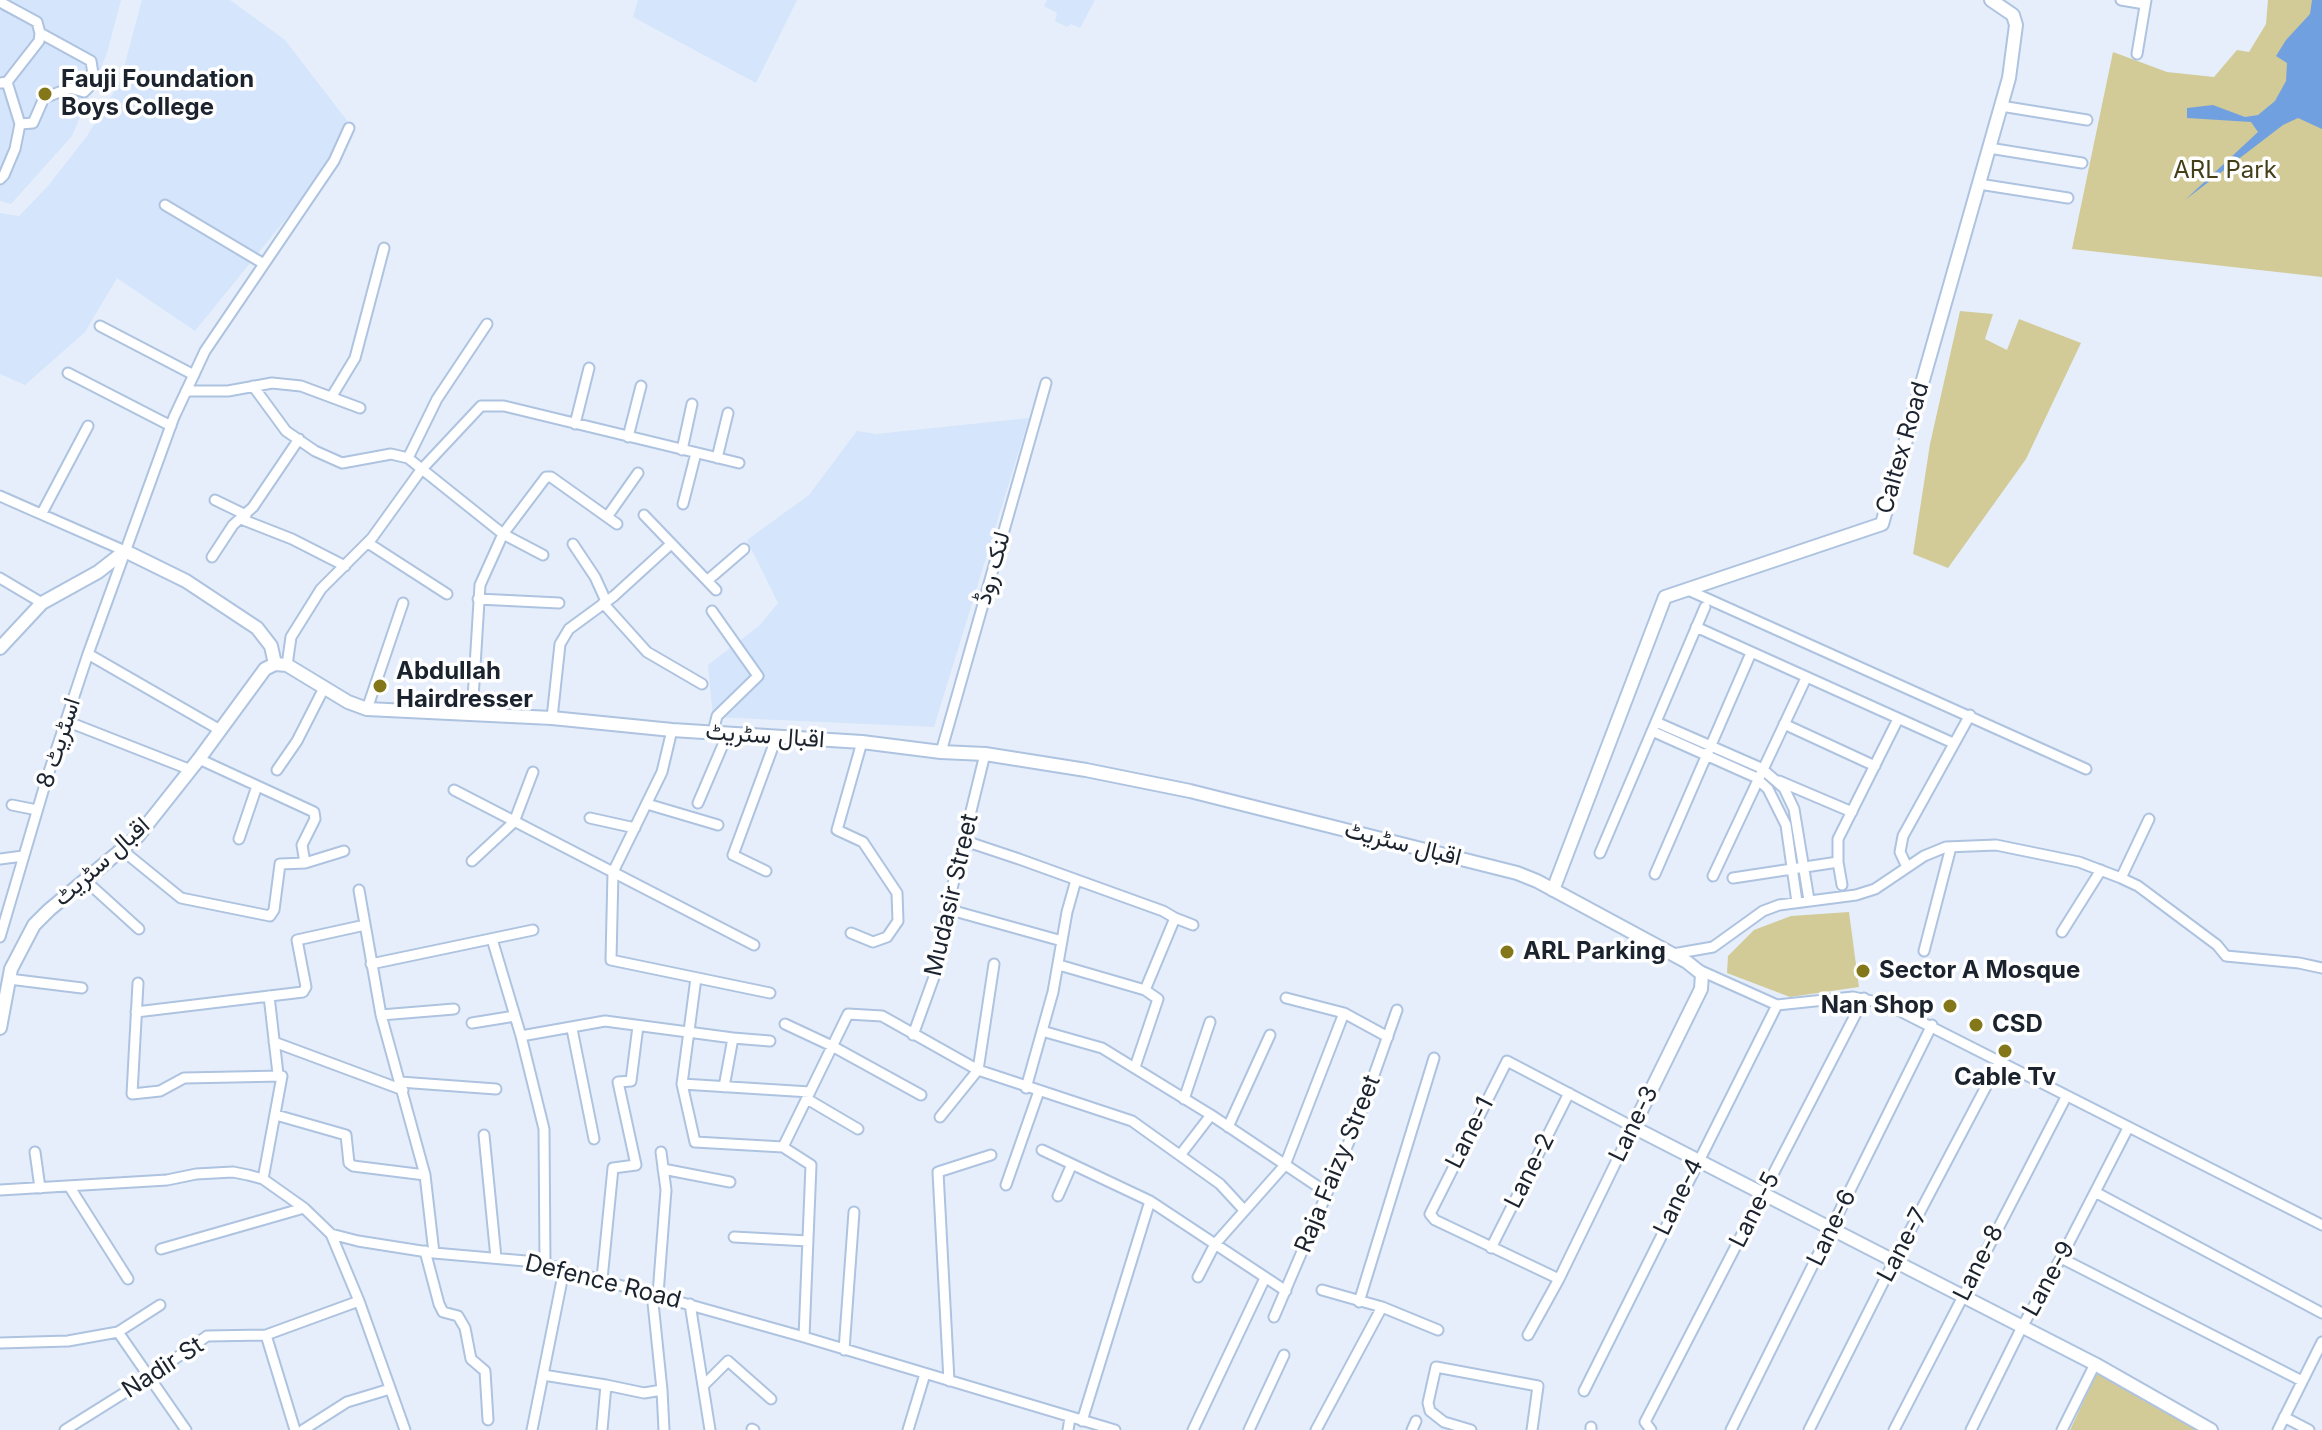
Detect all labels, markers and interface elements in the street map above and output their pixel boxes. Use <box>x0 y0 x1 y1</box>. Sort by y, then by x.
place label: Fauji Foundation Boys College <box>61 66 254 122</box>
marker: Fauji Foundation Boys College <box>36 85 54 103</box>
park label: ARL Park <box>2173 157 2277 185</box>
street label: Caltex Road <box>1870 379 1936 517</box>
street label: لنک روڈ <box>969 528 1017 608</box>
place label: Abdullah Hairdresser <box>396 658 533 714</box>
marker: Abdullah Hairdresser <box>371 677 389 695</box>
street label: اسٹریٹ 8 <box>31 694 87 792</box>
street label: اقبال سٹریٹ <box>704 717 826 755</box>
street label: اقبال سٹریٹ <box>48 811 156 913</box>
street label: Mudasir Street <box>919 811 985 979</box>
street label: اقبال سٹریٹ <box>1342 816 1464 872</box>
place label: ARL Parking <box>1523 938 1666 966</box>
marker: ARL Parking <box>1498 943 1516 961</box>
place label: Sector A Mosque <box>1879 957 2080 985</box>
marker: Sector A Mosque <box>1854 962 1872 980</box>
place label: Nan Shop <box>1821 992 1934 1020</box>
marker: Nan Shop <box>1941 997 1959 1015</box>
place label: CSD <box>1992 1011 2043 1039</box>
marker: CSD <box>1967 1016 1985 1034</box>
marker: Cable Tv <box>1996 1042 2014 1060</box>
place label: Cable Tv <box>1954 1064 2056 1092</box>
street label: Raja Faizy Street <box>1289 1071 1387 1257</box>
street label: Lane-3 <box>1603 1081 1665 1167</box>
street label: Lane-1 <box>1440 1093 1500 1173</box>
street label: Lane-2 <box>1499 1129 1561 1213</box>
street label: Lane-4 <box>1648 1154 1710 1240</box>
street label: Lane-5 <box>1724 1167 1786 1253</box>
street label: Lane-6 <box>1801 1185 1863 1271</box>
street label: Lane-7 <box>1872 1203 1934 1287</box>
street label: Lane-8 <box>1948 1220 2010 1306</box>
street label: Lane-9 <box>2017 1237 2081 1321</box>
street label: Defence Road <box>522 1249 684 1315</box>
street label: Nadir St <box>117 1331 209 1405</box>

